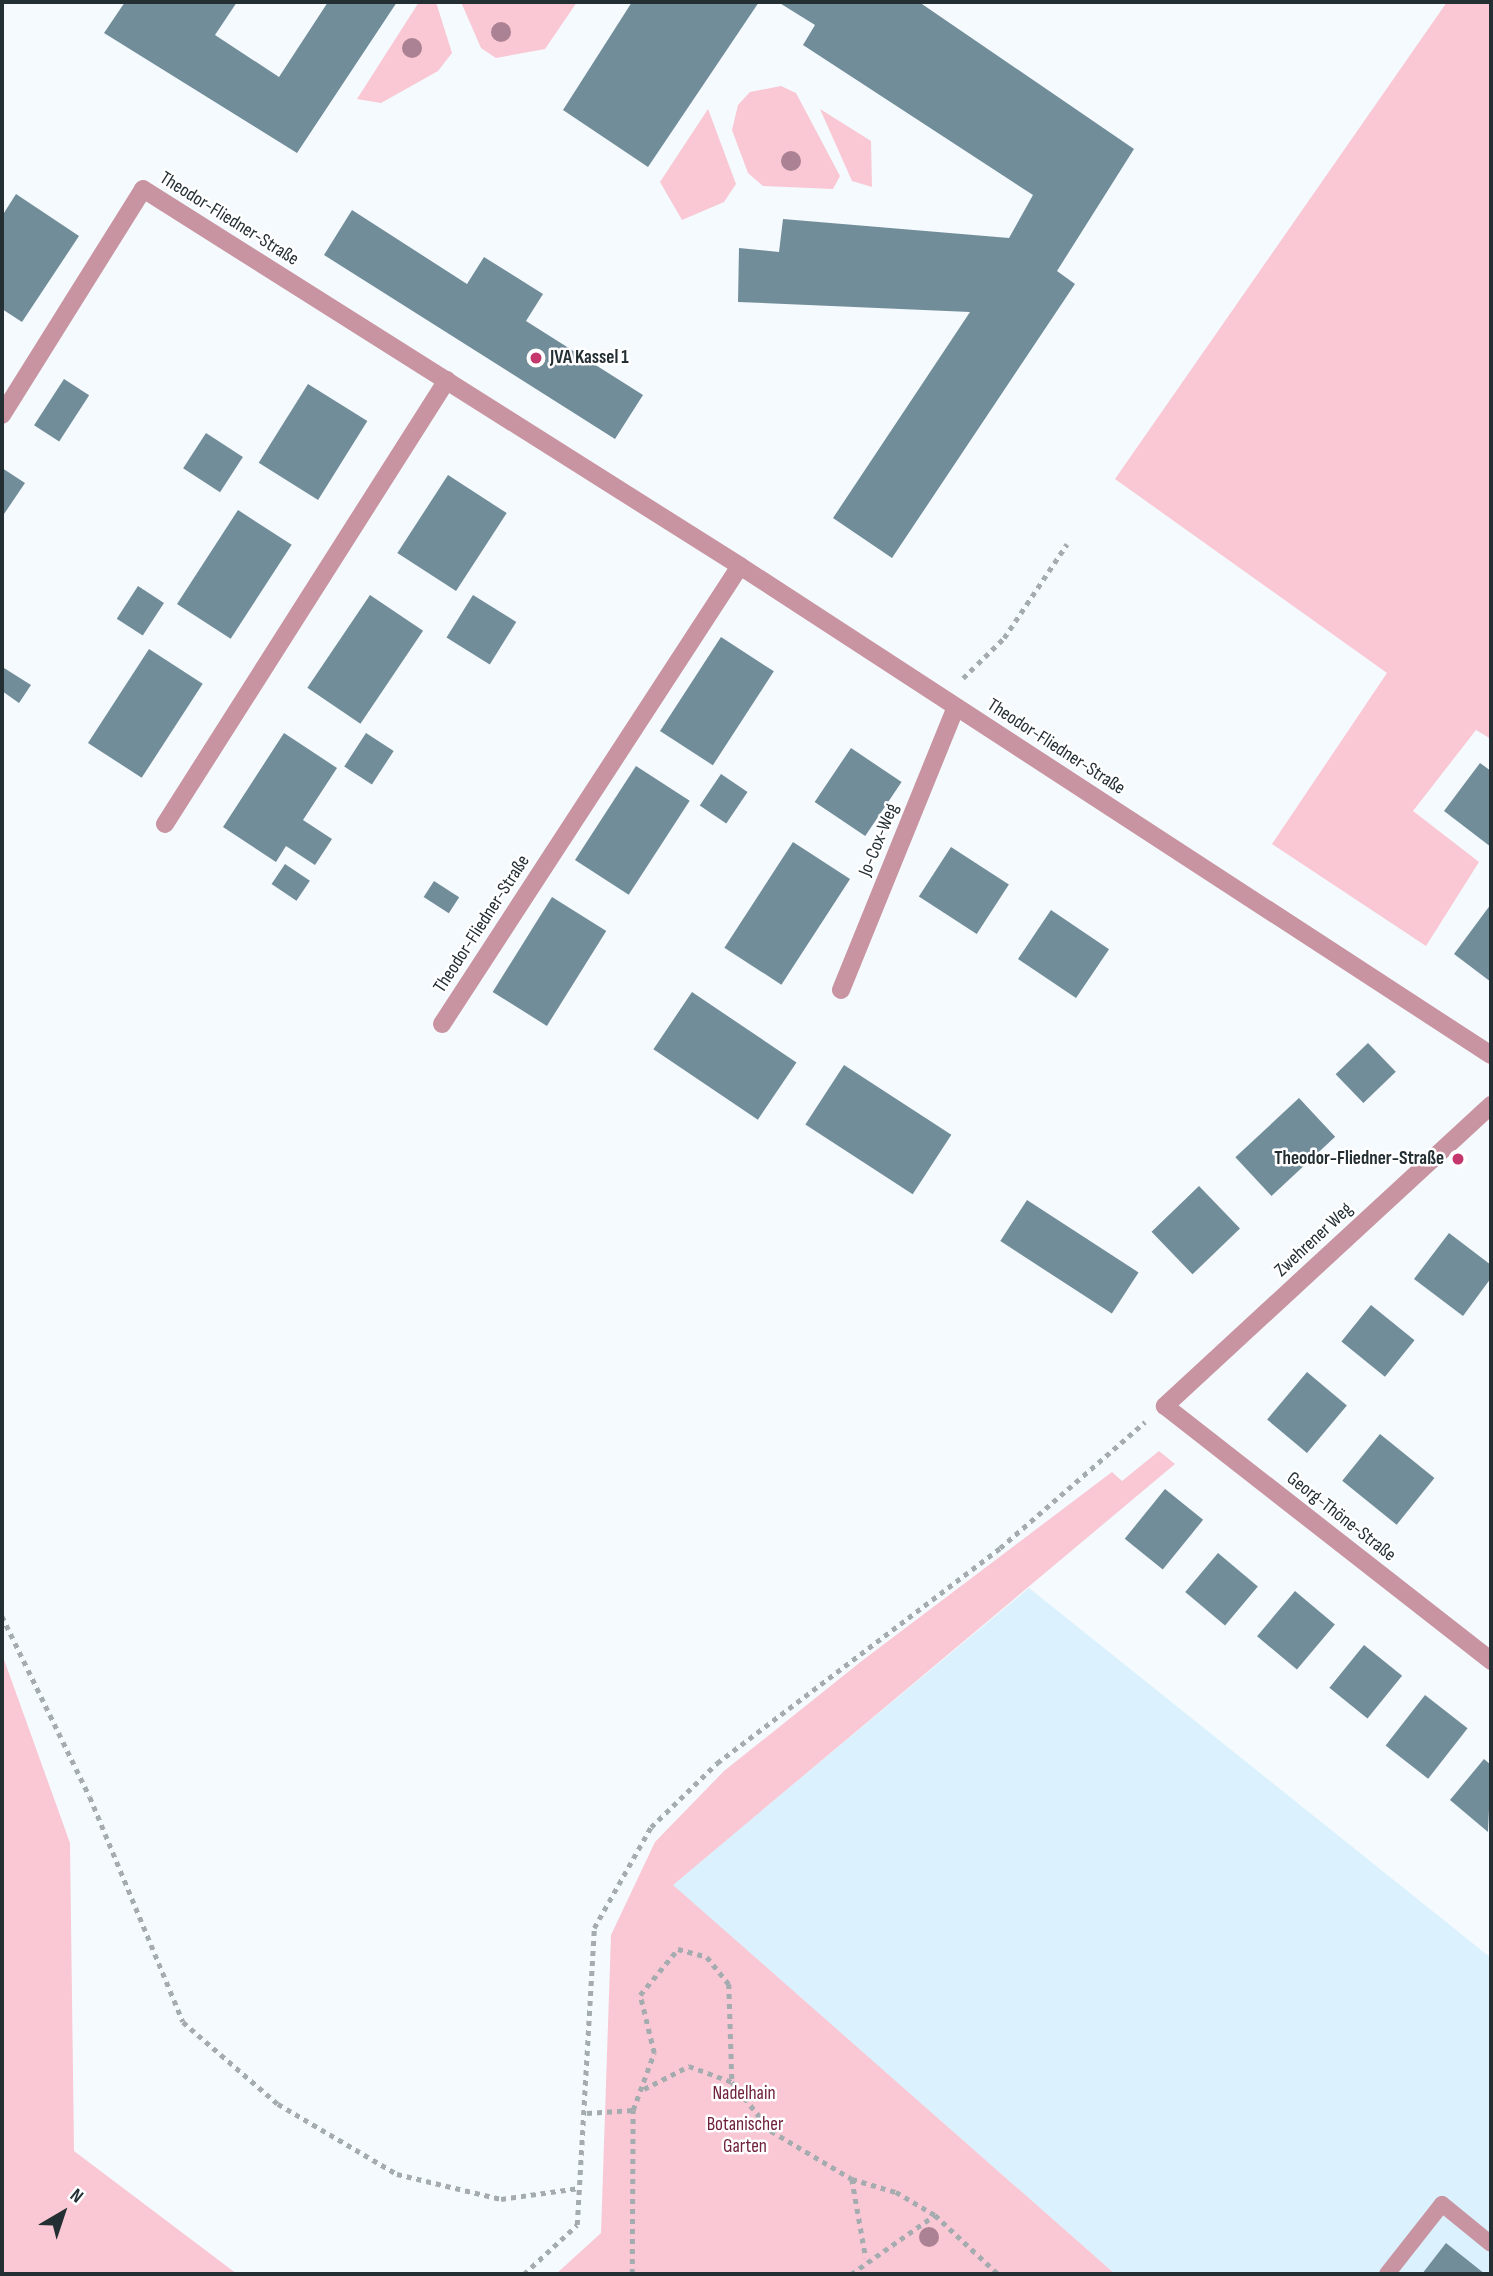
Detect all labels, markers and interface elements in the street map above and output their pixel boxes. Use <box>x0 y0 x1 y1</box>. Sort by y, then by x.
street label: Theodor-Fliedner-Straße <box>155 167 303 271</box>
place label: JVA Kassel 1 <box>550 347 629 369</box>
marker: JVA Kassel 1 <box>528 350 544 366</box>
street label: Theodor-Fliedner-Straße <box>983 694 1129 800</box>
street label: Jo-Cox-Weg <box>854 800 904 880</box>
street label: Theodor-Fliedner-Straße <box>429 851 535 997</box>
place label: Theodor-Fliedner-Straße <box>1274 1148 1444 1170</box>
marker: Theodor-Fliedner-Straße <box>1450 1151 1466 1167</box>
street label: Zwehrener Weg <box>1270 1198 1358 1282</box>
street label: Georg-Thöne-Straße <box>1282 1467 1400 1567</box>
park label: Nadelhain <box>712 2083 776 2105</box>
park label: Botanischer Garten <box>707 2114 783 2158</box>
north arrow <box>28 2178 98 2248</box>
text: N <box>65 2184 88 2208</box>

